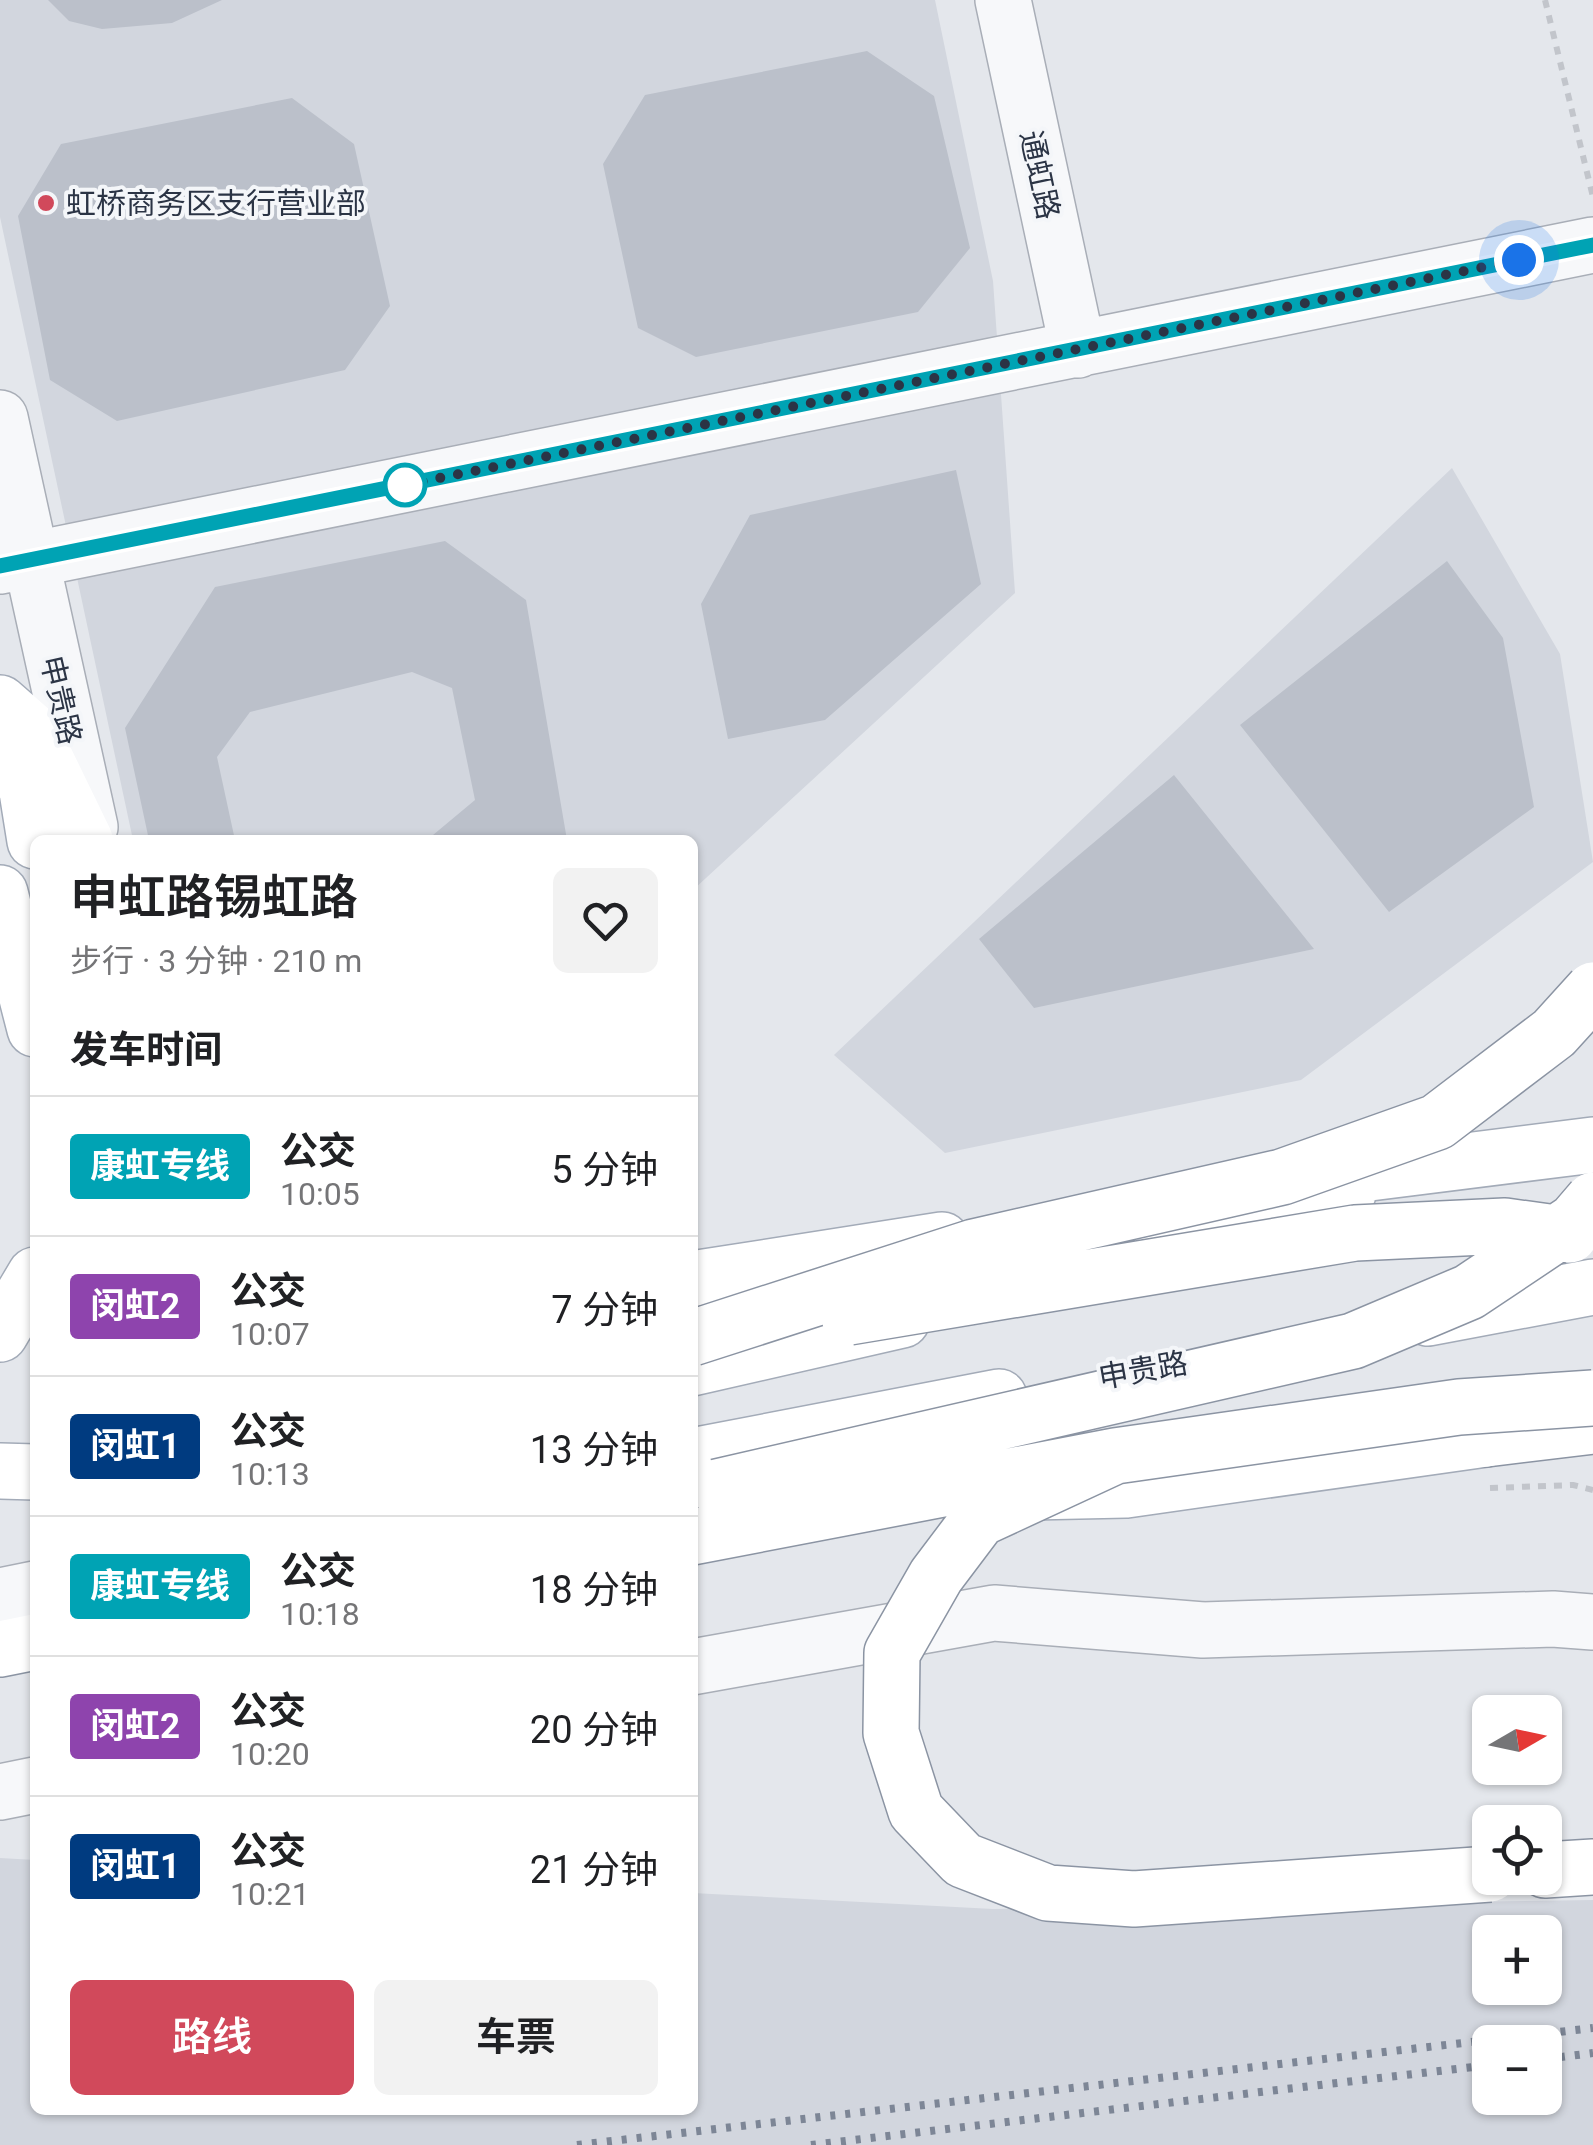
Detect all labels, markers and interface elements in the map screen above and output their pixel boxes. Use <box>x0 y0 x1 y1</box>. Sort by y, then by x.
street label: 通虹路 <box>1014 127 1066 223</box>
place label: 虹桥商务区支行营业部 <box>66 186 366 221</box>
marker: 虹桥商务区支行营业部 <box>35 192 57 214</box>
your location <box>1494 235 1544 285</box>
unlabelled marker <box>384 464 426 506</box>
street label: 申贵路 <box>34 652 88 748</box>
button: heart <box>553 868 658 973</box>
text: 申虹路锡虹路 <box>70 869 358 926</box>
text: 步行 · 3 分钟 · 210 m <box>70 942 362 980</box>
text: 发车时间 <box>70 1028 222 1072</box>
text: 公交 <box>280 1129 356 1173</box>
text: 康虹专线 <box>90 1146 230 1187</box>
text: 5 分钟 <box>551 1148 658 1192</box>
text: 10:05 <box>280 1175 360 1213</box>
text: 公交 <box>230 1269 306 1313</box>
text: 闵虹2 <box>90 1286 180 1327</box>
text: 7 分钟 <box>551 1288 658 1332</box>
text: 10:07 <box>230 1315 310 1353</box>
street label: 申贵路 <box>1096 1345 1190 1395</box>
text: 公交 <box>230 1409 306 1453</box>
text: 闵虹1 <box>90 1426 180 1467</box>
text: 13 分钟 <box>530 1428 658 1472</box>
text: 10:13 <box>230 1455 310 1493</box>
text: 公交 <box>280 1549 356 1593</box>
text: 康虹专线 <box>90 1566 230 1607</box>
text: 18 分钟 <box>530 1568 658 1612</box>
text: 10:18 <box>280 1595 360 1633</box>
text: 公交 <box>230 1689 306 1733</box>
north arrow <box>1472 1695 1562 1785</box>
map controls <box>1472 1695 1562 2115</box>
text: 闵虹2 <box>90 1706 180 1747</box>
text: 20 分钟 <box>530 1708 658 1752</box>
text: 10:20 <box>230 1735 310 1773</box>
button: locate <box>1472 1805 1562 1895</box>
text: 公交 <box>230 1829 306 1873</box>
text: 闵虹1 <box>90 1846 180 1887</box>
text: 21 分钟 <box>530 1848 658 1892</box>
text: 10:21 <box>230 1875 310 1913</box>
button: + <box>1472 1915 1562 2005</box>
button: 路线 <box>70 1980 354 2095</box>
button: 车票 <box>374 1980 658 2095</box>
button: − <box>1472 2025 1562 2115</box>

